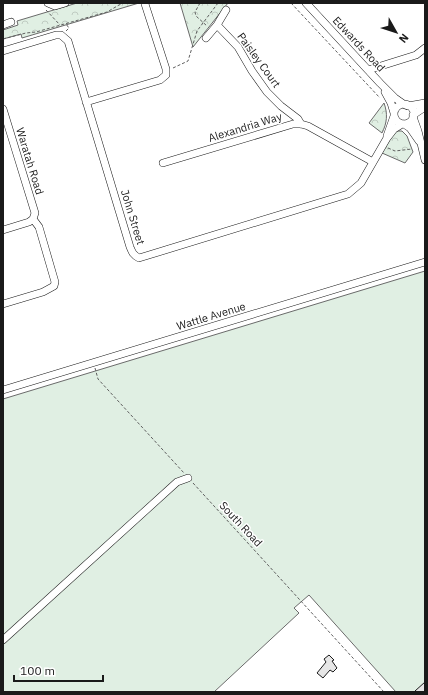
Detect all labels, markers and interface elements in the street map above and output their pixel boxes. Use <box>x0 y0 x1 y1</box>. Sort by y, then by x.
north arrow <box>376 12 416 52</box>
street label: Edwards Road <box>330 13 388 75</box>
street label: Paisley Court <box>234 30 284 90</box>
text: N <box>396 31 412 46</box>
street label: Alexandria Way <box>206 109 284 145</box>
street label: Waratah Road <box>13 126 47 196</box>
street label: John Street <box>118 188 148 246</box>
street label: Wattle Avenue <box>175 299 247 333</box>
street label: South Road <box>217 498 265 550</box>
scale bar <box>14 657 103 683</box>
text: 100 m <box>20 663 55 678</box>

